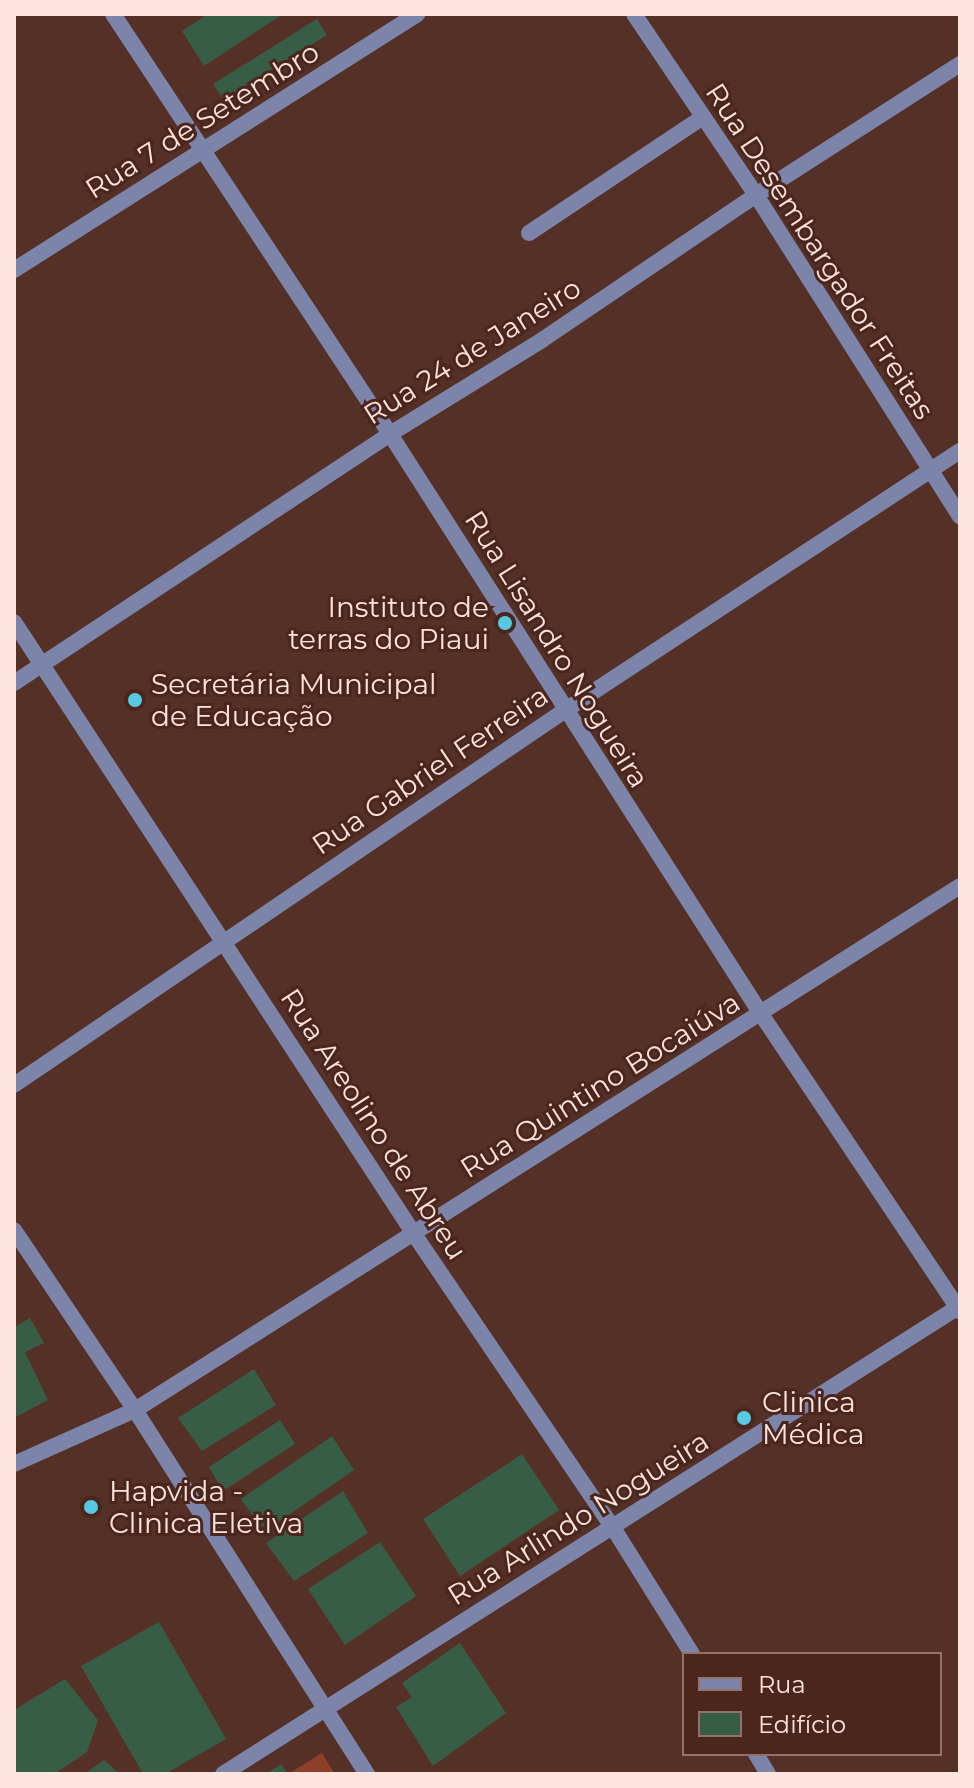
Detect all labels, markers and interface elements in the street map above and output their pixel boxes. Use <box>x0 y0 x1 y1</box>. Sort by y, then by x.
street label: Rua 7 de Setembro <box>79 34 325 206</box>
street label: Rua Desembargador Freitas <box>699 77 941 425</box>
street label: Rua 24 de Janeiro <box>357 271 587 431</box>
street label: Rua Lisandro Nogueira <box>458 504 656 794</box>
place label: Instituto de terras do Piaui <box>288 590 489 656</box>
marker: Instituto de terras do Piaui <box>496 614 514 632</box>
place label: Secretária Municipal de Educação <box>151 667 436 733</box>
street label: Rua Gabriel Ferreira <box>306 678 554 862</box>
marker: Secretária Municipal de Educação <box>126 691 144 709</box>
street label: Rua Areolino de Abreu <box>274 982 474 1266</box>
street label: Rua Quintino Bocaiúva <box>454 985 746 1185</box>
place label: Clinica Médica <box>762 1385 864 1451</box>
marker: Clinica Médica <box>733 1407 755 1429</box>
street label: Rua Arlindo Nogueira <box>441 1424 715 1612</box>
place label: Hapvida - Clinica Eletiva <box>109 1474 303 1540</box>
marker: Hapvida - Clinica Eletiva <box>80 1496 102 1518</box>
legend <box>682 1652 942 1756</box>
text: Rua <box>758 1670 806 1699</box>
text: Edifício <box>758 1710 846 1739</box>

